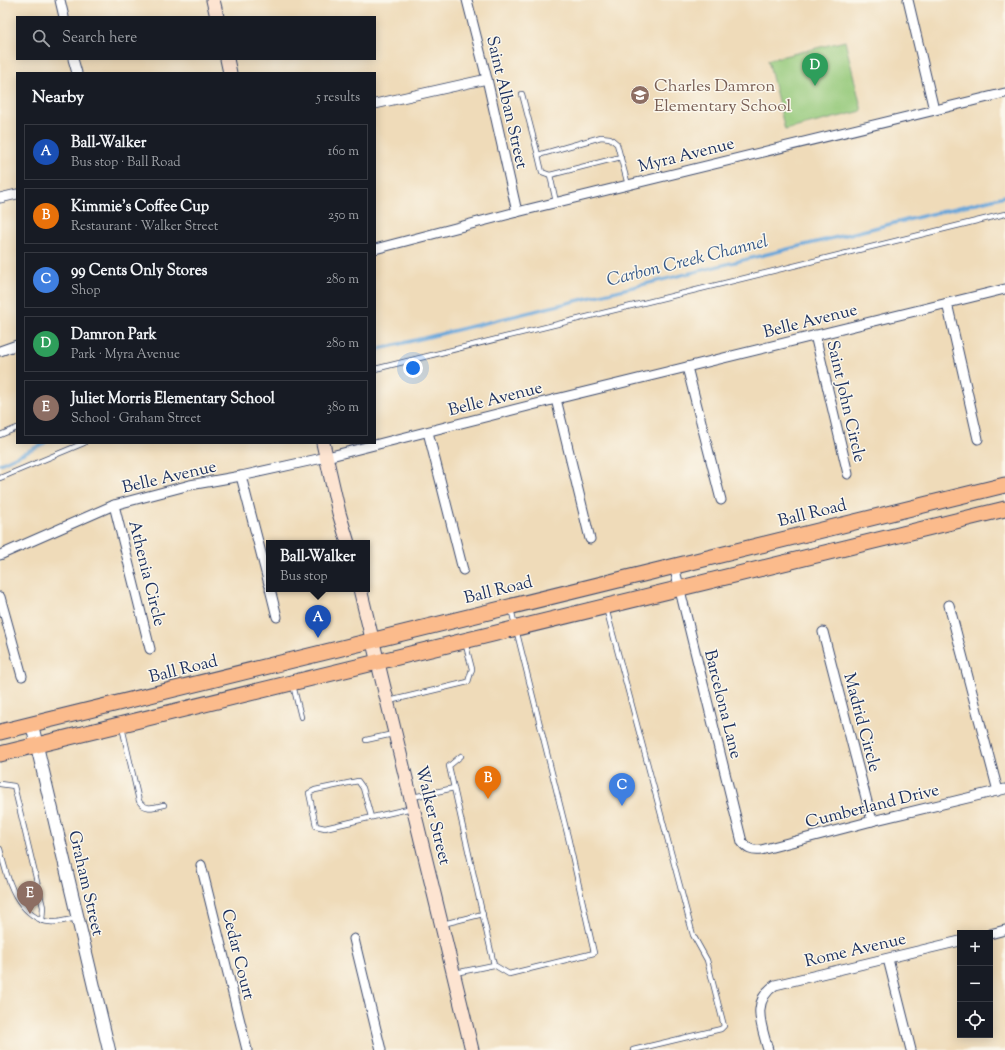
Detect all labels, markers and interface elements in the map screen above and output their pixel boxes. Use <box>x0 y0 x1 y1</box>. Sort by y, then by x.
search box <box>16 16 376 60</box>
icon: search <box>30 27 52 49</box>
text: Search here <box>62 28 137 49</box>
street label: Saint Alban Street <box>479 34 533 171</box>
pin: D <box>802 53 828 86</box>
place label: Charles Damron Elementary School <box>654 75 791 119</box>
school or university icon: Charles Damron Elementary School <box>629 84 651 106</box>
text: Nearby <box>32 86 84 110</box>
text: 5 results <box>316 89 360 107</box>
street label: Myra Avenue <box>636 132 737 179</box>
text: Ball-Walker <box>71 133 146 154</box>
text: A <box>41 143 51 161</box>
text: 160 m <box>328 143 359 161</box>
text: Bus stop · Ball Road <box>71 154 181 172</box>
text: Kimmie's Coffee Cup <box>71 197 209 218</box>
text: B <box>42 207 50 225</box>
text: 250 m <box>328 207 359 225</box>
text: Restaurant · Walker Street <box>71 218 218 236</box>
water label: Carbon Creek Channel <box>604 229 771 295</box>
text: 99 Cents Only Stores <box>71 261 208 282</box>
text: C <box>41 271 51 289</box>
text: 280 m <box>326 271 359 289</box>
text: Shop <box>71 282 100 300</box>
street label: Belle Avenue <box>761 299 860 345</box>
text: Damron Park <box>71 325 157 346</box>
text: D <box>41 335 51 353</box>
text: 280 m <box>326 335 359 353</box>
street label: Saint John Circle <box>819 338 871 465</box>
text: Park · Myra Avenue <box>71 346 180 364</box>
your location <box>403 358 423 378</box>
street label: Belle Avenue <box>446 377 545 423</box>
text: Juliet Morris Elementary School <box>71 389 275 410</box>
text: E <box>42 399 50 417</box>
text: 380 m <box>327 399 359 417</box>
text: School · Graham Street <box>71 410 201 428</box>
street label: Belle Avenue <box>120 455 219 500</box>
street label: Ball Road <box>776 494 850 534</box>
street label: Athenia Circle <box>121 518 171 629</box>
popup <box>266 540 370 592</box>
text: Ball-Walker <box>280 547 356 568</box>
text: Bus stop <box>280 568 328 586</box>
street label: Ball Road <box>462 571 536 611</box>
pin: A <box>305 605 331 638</box>
street label: Barcelona Lane <box>697 648 747 762</box>
street label: Ball Road <box>147 650 221 690</box>
street label: Madrid Circle <box>836 670 886 775</box>
street label: Walker Street <box>408 763 456 868</box>
pin: B <box>475 766 501 799</box>
pin: C <box>609 773 635 806</box>
street label: Cumberland Drive <box>803 779 942 835</box>
street label: Graham Street <box>61 828 109 939</box>
pin: E <box>17 881 43 914</box>
street label: Cedar Court <box>214 907 260 1003</box>
street label: Rome Avenue <box>802 928 909 974</box>
map controls <box>957 930 993 1038</box>
button: + <box>957 930 993 966</box>
button: − <box>957 966 993 1002</box>
button: locate <box>957 1002 993 1038</box>

